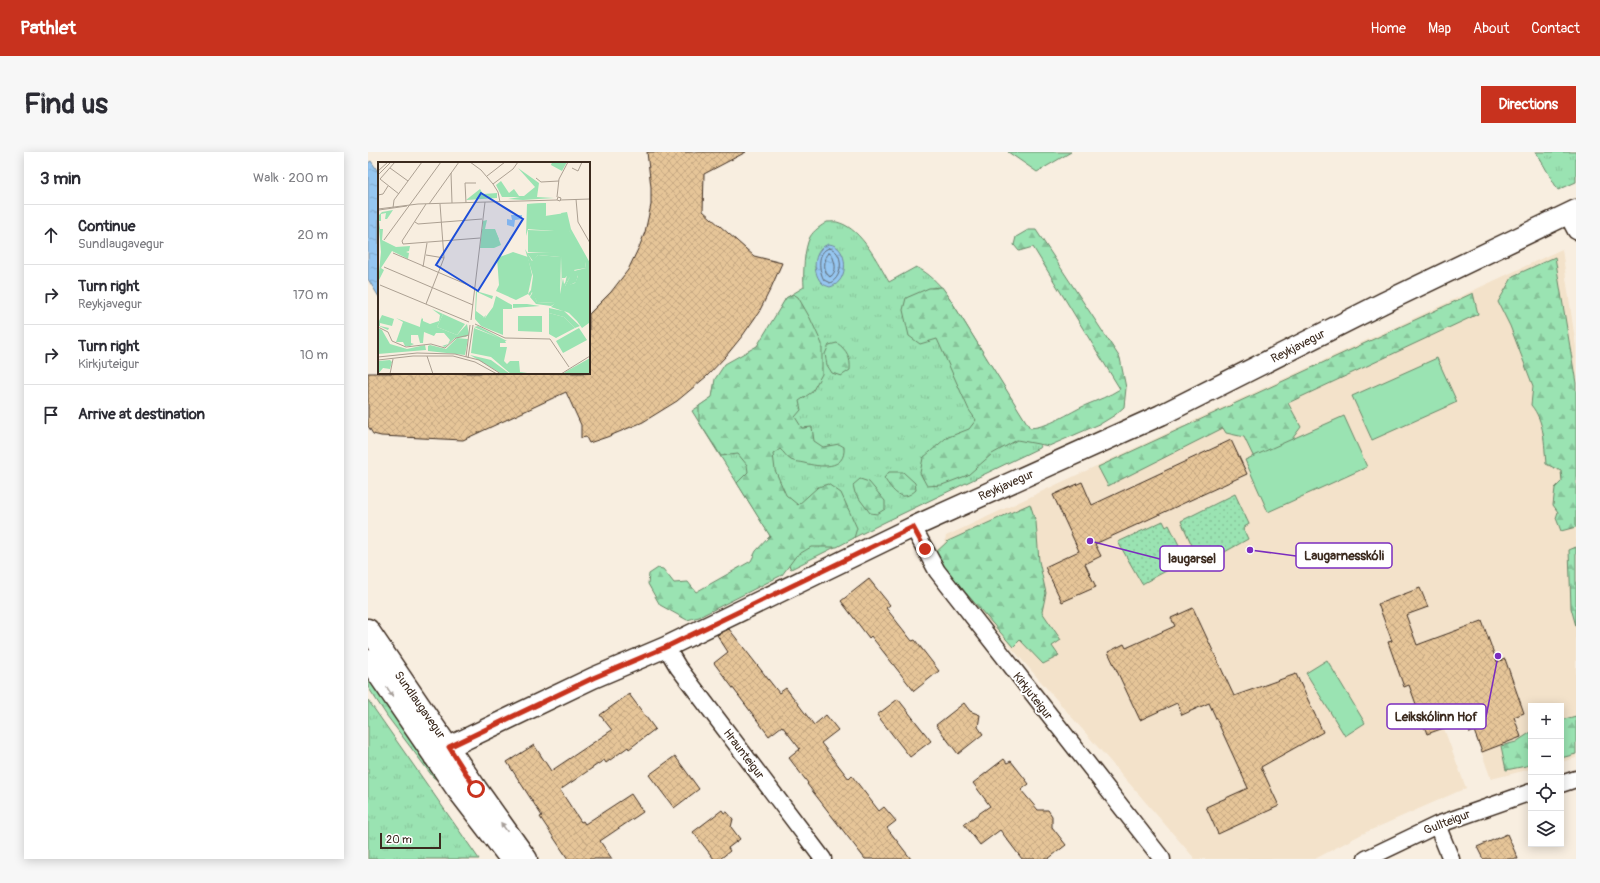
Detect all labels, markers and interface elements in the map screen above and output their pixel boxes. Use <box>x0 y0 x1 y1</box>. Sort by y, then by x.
text: Pathlet <box>20 16 76 40</box>
text: Home <box>1371 20 1406 37</box>
text: Map <box>1428 20 1451 37</box>
text: About <box>1473 20 1509 37</box>
text: Contact <box>1531 20 1580 37</box>
button: Directions <box>1481 86 1576 123</box>
text: Find us <box>24 87 108 122</box>
inset map <box>378 162 590 374</box>
text: 3 min <box>40 168 81 189</box>
text: Walk · 200 m <box>253 170 328 186</box>
text: Continue <box>78 217 136 236</box>
icon: ahead <box>40 224 62 246</box>
text: 20 m <box>297 227 328 243</box>
text: Sundlaugavegur <box>78 236 164 252</box>
text: Turn right <box>78 277 139 296</box>
icon: right <box>40 284 62 306</box>
text: 170 m <box>293 287 328 303</box>
text: Reykjavegur <box>78 296 142 312</box>
street label: Reykjavegur <box>1269 326 1329 367</box>
text: Turn right <box>78 337 139 356</box>
icon: right <box>40 344 62 366</box>
text: 10 m <box>300 347 328 363</box>
text: Kirkjuteigur <box>78 356 139 372</box>
icon: arrive <box>40 404 62 426</box>
text: Arrive at destination <box>78 405 205 424</box>
street label: Reykjavegur <box>976 466 1037 504</box>
route end <box>916 540 934 558</box>
callout: Laugarnesskóli <box>1296 543 1392 568</box>
callout: laugarsel <box>1160 546 1224 571</box>
text: Laugarnesskóli <box>1304 548 1385 564</box>
text: laugarsel <box>1168 551 1216 567</box>
street label: Sundlaugavegur <box>391 669 449 743</box>
street label: Kirkjuteigur <box>1009 669 1056 724</box>
one-way arrow <box>386 687 394 697</box>
map controls <box>1528 703 1564 847</box>
button: + <box>1528 703 1564 739</box>
callout: Leikskólinn Hof <box>1387 704 1486 729</box>
text: Leikskólinn Hof <box>1394 709 1478 725</box>
street label: Hraunteigur <box>720 726 768 783</box>
button: − <box>1528 739 1564 775</box>
button: locate <box>1528 775 1564 811</box>
route start <box>467 780 485 798</box>
street label: Gullteigur <box>1422 806 1473 838</box>
button: layers <box>1528 811 1564 847</box>
one-way arrow <box>500 822 508 833</box>
scale bar <box>380 831 441 850</box>
text: 20 m <box>386 833 412 846</box>

